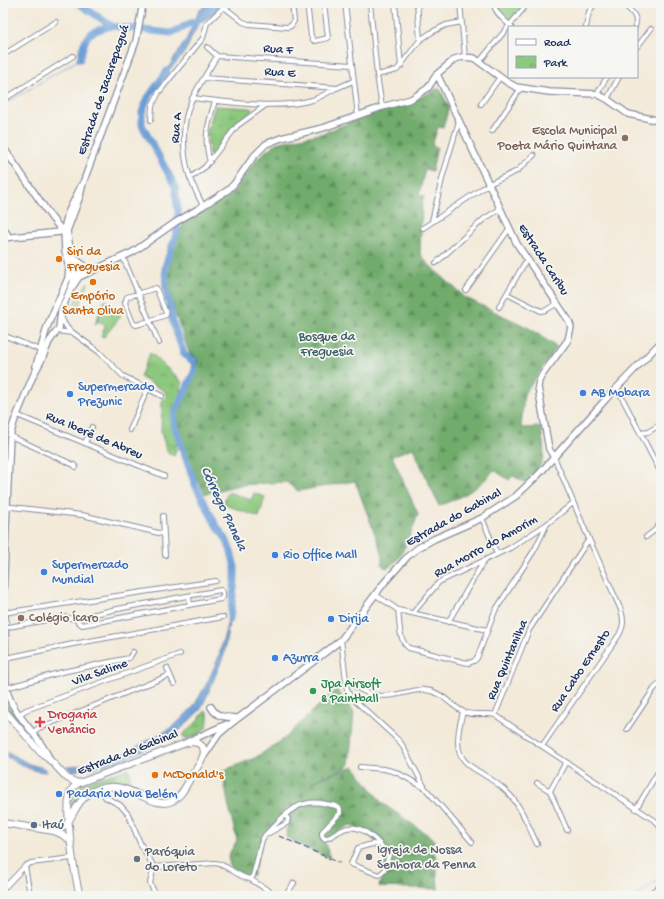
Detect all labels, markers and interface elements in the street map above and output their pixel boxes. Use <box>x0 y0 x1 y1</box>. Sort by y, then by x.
street label: Estrada de Jacarepaguá <box>75 22 134 157</box>
legend <box>508 26 638 78</box>
text: Road <box>544 37 571 51</box>
street label: Rua F <box>263 41 295 59</box>
text: Park <box>543 57 569 71</box>
street label: Rua E <box>264 64 297 82</box>
street label: Rua A <box>168 111 186 144</box>
place label: Escola Municipal Poeta Mário Quintana <box>497 124 618 154</box>
marker: Escola Municipal Poeta Mário Quintana <box>620 133 630 143</box>
street label: Estrada Caribu <box>514 221 572 299</box>
place label: Siri da Freguesia <box>66 245 121 275</box>
marker: Siri da Freguesia <box>54 254 64 264</box>
marker: Empório Santa Oliva <box>88 277 98 287</box>
place label: Empório Santa Oliva <box>62 289 125 319</box>
park label: Bosque da Freguesia <box>298 330 356 360</box>
place label: Supermercado Prezunic <box>77 380 155 410</box>
place label: AB Mobara <box>591 386 651 401</box>
marker: AB Mobara <box>578 388 588 398</box>
marker: Supermercado Prezunic <box>65 389 75 399</box>
street label: Rua Iberê de Abreu <box>43 409 145 463</box>
water label: Córrego Panela <box>196 464 250 555</box>
street label: Estrada do Gabinal <box>404 486 504 550</box>
street label: Rua Morro do Amorim <box>432 512 540 582</box>
place label: Rio Office Mall <box>283 548 357 563</box>
marker: Rio Office Mall <box>270 550 280 560</box>
place label: Supermercado Mundial <box>52 558 129 588</box>
marker: Supermercado Mundial <box>39 567 49 577</box>
place label: Colégio Ícaro <box>29 610 99 626</box>
place label: Dirija <box>338 612 369 627</box>
marker: Colégio Ícaro <box>16 613 26 623</box>
marker: Dirija <box>326 614 336 624</box>
street label: Rua Quintanilha <box>484 617 532 702</box>
street label: Rua Cabo Ernesto <box>548 627 614 715</box>
place label: Azurra <box>283 651 320 666</box>
marker: Azurra <box>270 653 280 663</box>
street label: Vila Salime <box>69 656 130 690</box>
place label: Jpa Airsoft & Paintball <box>321 677 382 707</box>
marker: Jpa Airsoft & Paintball <box>308 686 318 696</box>
place label: Drogaria Venâncio <box>47 708 98 738</box>
marker: Drogaria Venâncio <box>35 717 45 727</box>
street label: Estrada do Gabinal <box>75 727 181 779</box>
place label: McDonald's <box>163 768 225 783</box>
marker: McDonald's <box>150 770 160 780</box>
place label: Padaria Nova Belém <box>66 787 177 802</box>
marker: Padaria Nova Belém <box>54 789 64 799</box>
place label: Itaú <box>42 818 64 833</box>
marker: Itaú <box>29 820 39 830</box>
place label: Igreja de Nossa Senhora da Penna <box>377 843 477 873</box>
place label: Paróquia do Loreto <box>144 845 198 875</box>
marker: Igreja de Nossa Senhora da Penna <box>364 852 374 862</box>
marker: Paróquia do Loreto <box>132 854 142 864</box>

